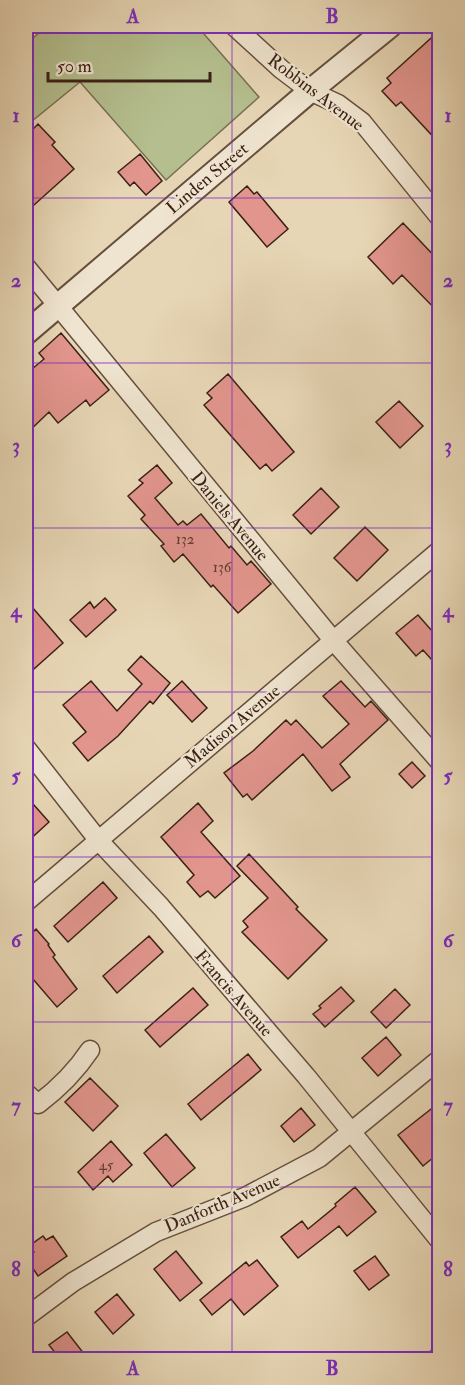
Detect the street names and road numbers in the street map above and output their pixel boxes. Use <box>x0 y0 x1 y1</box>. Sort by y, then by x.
street label: Robbins Avenue <box>263 49 369 137</box>
street label: Linden Street <box>162 137 253 219</box>
street label: Daniels Avenue <box>185 467 274 566</box>
street label: Madison Avenue <box>180 679 285 773</box>
street label: Francis Avenue <box>189 945 278 1042</box>
street label: Danforth Avenue <box>161 1169 284 1238</box>

